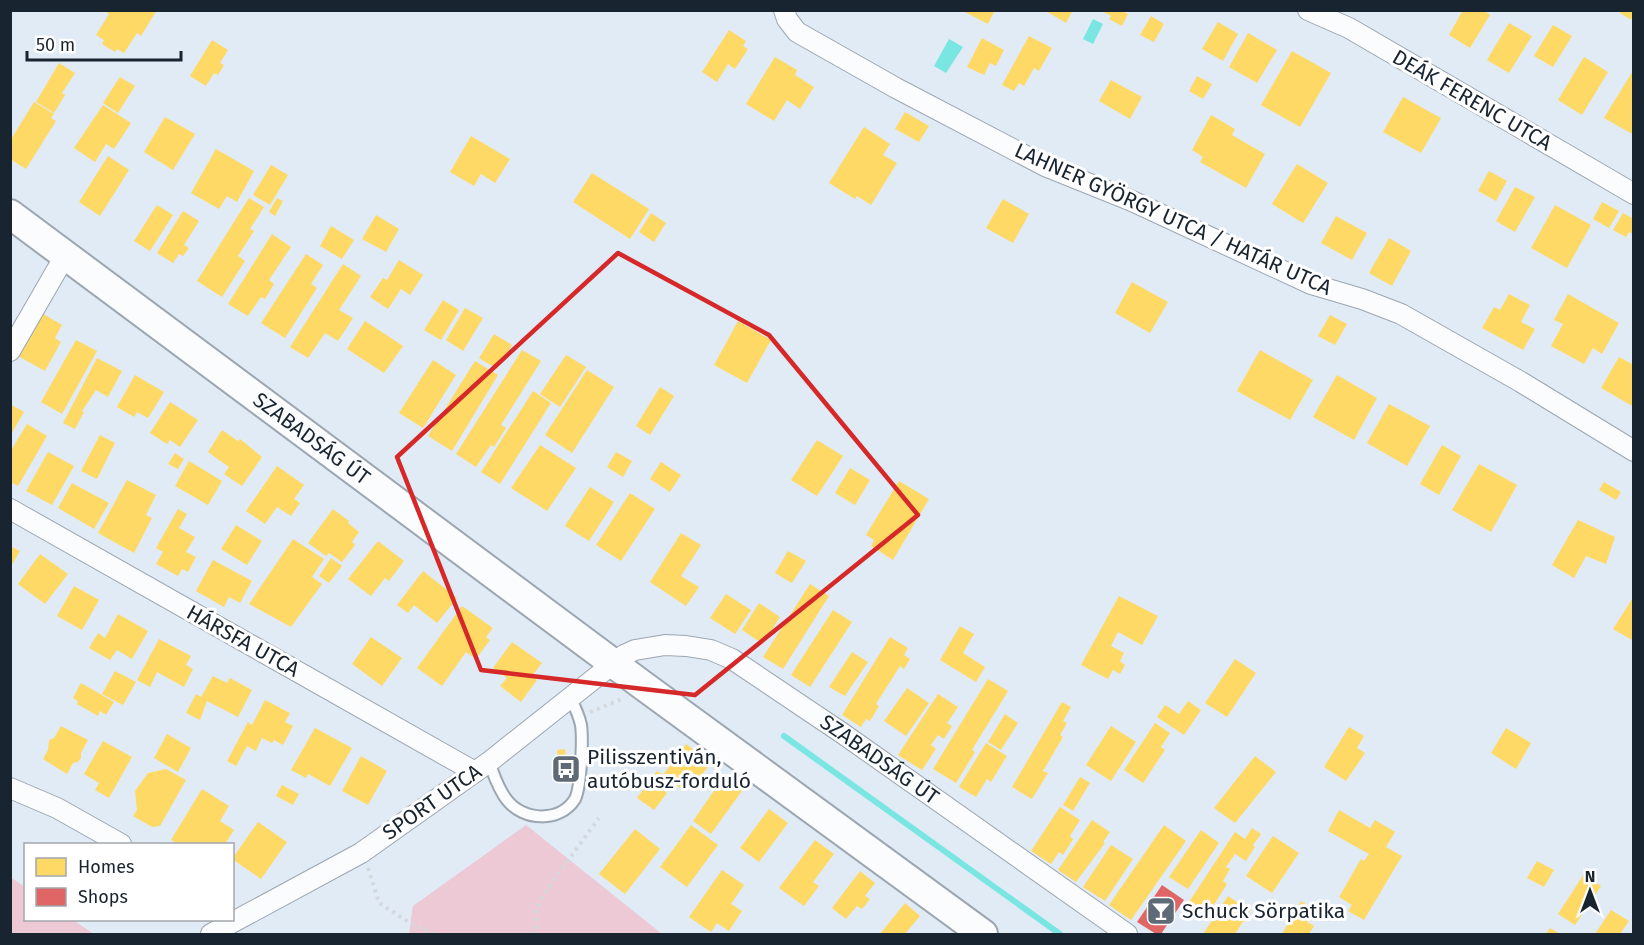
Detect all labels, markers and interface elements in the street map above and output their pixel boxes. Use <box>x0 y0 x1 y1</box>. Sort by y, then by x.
scale bar <box>27 24 182 62</box>
text: 50 m <box>36 34 75 56</box>
street label: DEÁK FERENC UTCA <box>1388 44 1556 156</box>
street label: LAHNER GYÖRGY UTCA / HATÁR UTCA <box>1010 137 1336 301</box>
street label: SZABADSÁG ÚT <box>248 387 375 491</box>
street label: HÁRSFA UTCA <box>182 599 304 683</box>
street label: SZABADSÁG ÚT <box>815 709 944 810</box>
place label: Pilisszentiván, autóbusz-forduló <box>587 744 751 794</box>
bus stop icon: Pilisszentiván, autóbusz-forduló <box>550 753 582 785</box>
street label: SPORT UTCA <box>378 758 486 846</box>
legend <box>24 843 234 921</box>
text: Homes <box>78 856 134 878</box>
north arrow <box>1560 861 1620 921</box>
text: N <box>1585 867 1595 886</box>
text: Shops <box>78 886 128 908</box>
bar icon: Schuck Sörpatika <box>1145 895 1177 927</box>
place label: Schuck Sörpatika <box>1182 898 1345 924</box>

